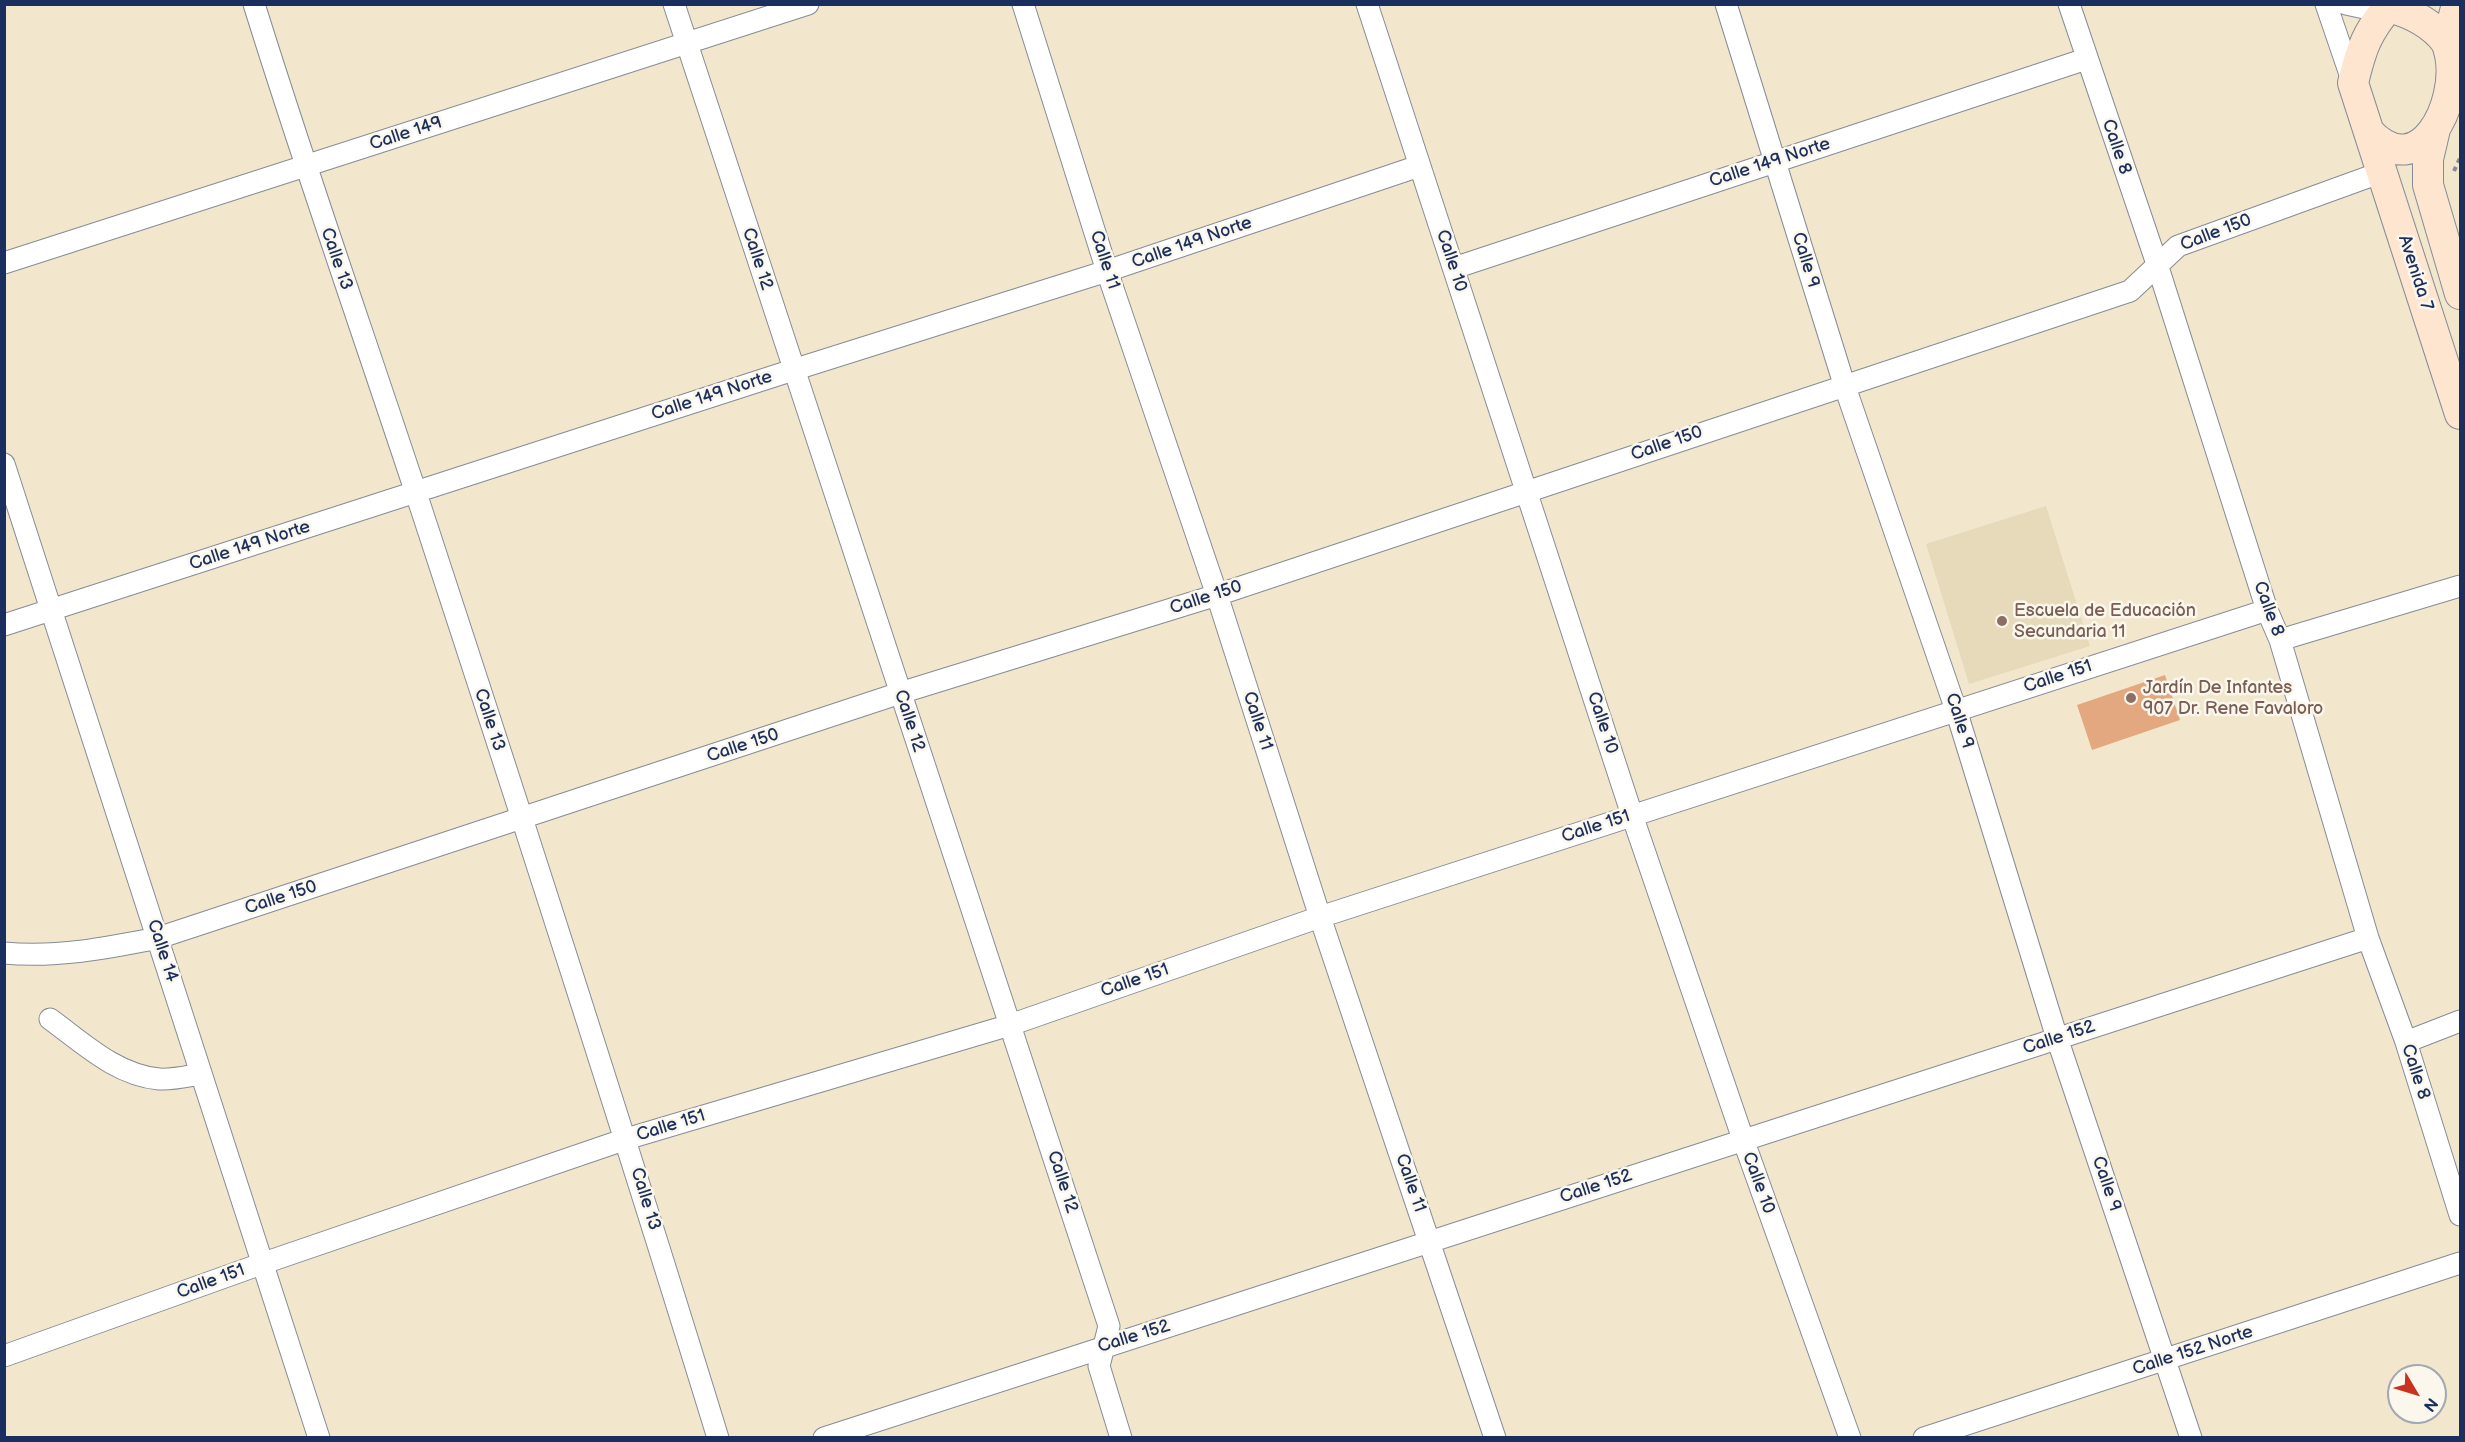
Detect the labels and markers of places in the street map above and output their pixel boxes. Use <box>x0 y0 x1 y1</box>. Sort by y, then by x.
place label: Escuela de Educación Secundaria 11 <box>2014 600 2196 642</box>
marker: Escuela de Educación Secundaria 11 <box>1995 614 2009 628</box>
place label: Jardín De Infantes 907 Dr. Rene Favaloro <box>2143 677 2323 720</box>
marker: Jardín De Infantes 907 Dr. Rene Favaloro <box>2124 691 2138 705</box>

